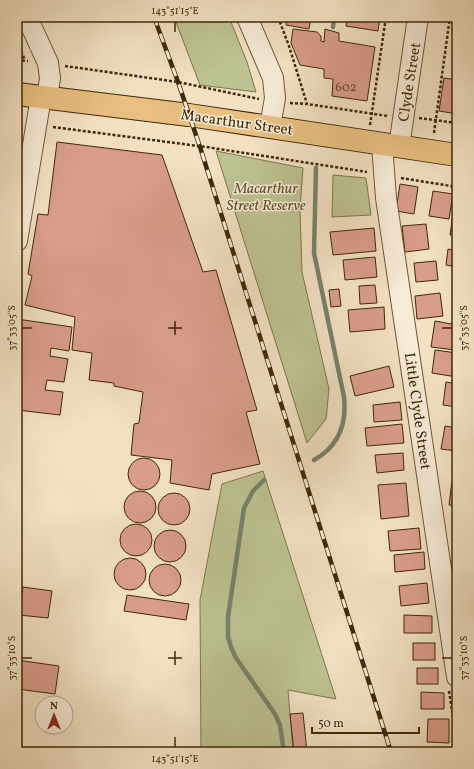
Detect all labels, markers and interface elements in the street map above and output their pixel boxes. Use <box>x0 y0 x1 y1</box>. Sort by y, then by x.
text: 143°51'15"E <box>151 4 199 18</box>
street label: Clyde Street <box>394 41 427 123</box>
house number: 602 <box>335 79 357 97</box>
street label: Macarthur Street <box>179 105 294 142</box>
park label: Macarthur Street Reserve <box>227 179 306 217</box>
text: 37°33'05"S <box>5 305 19 351</box>
text: 37°33'05"S <box>457 305 471 351</box>
street label: Little Clyde Street <box>398 351 435 471</box>
text: 37°33'10"S <box>5 636 19 680</box>
text: 37°33'10"S <box>457 636 471 680</box>
north arrow <box>34 695 74 735</box>
text: N <box>50 699 58 714</box>
scale bar <box>312 709 419 735</box>
text: 50 m <box>318 716 344 732</box>
text: 143°51'15"E <box>151 752 199 766</box>

